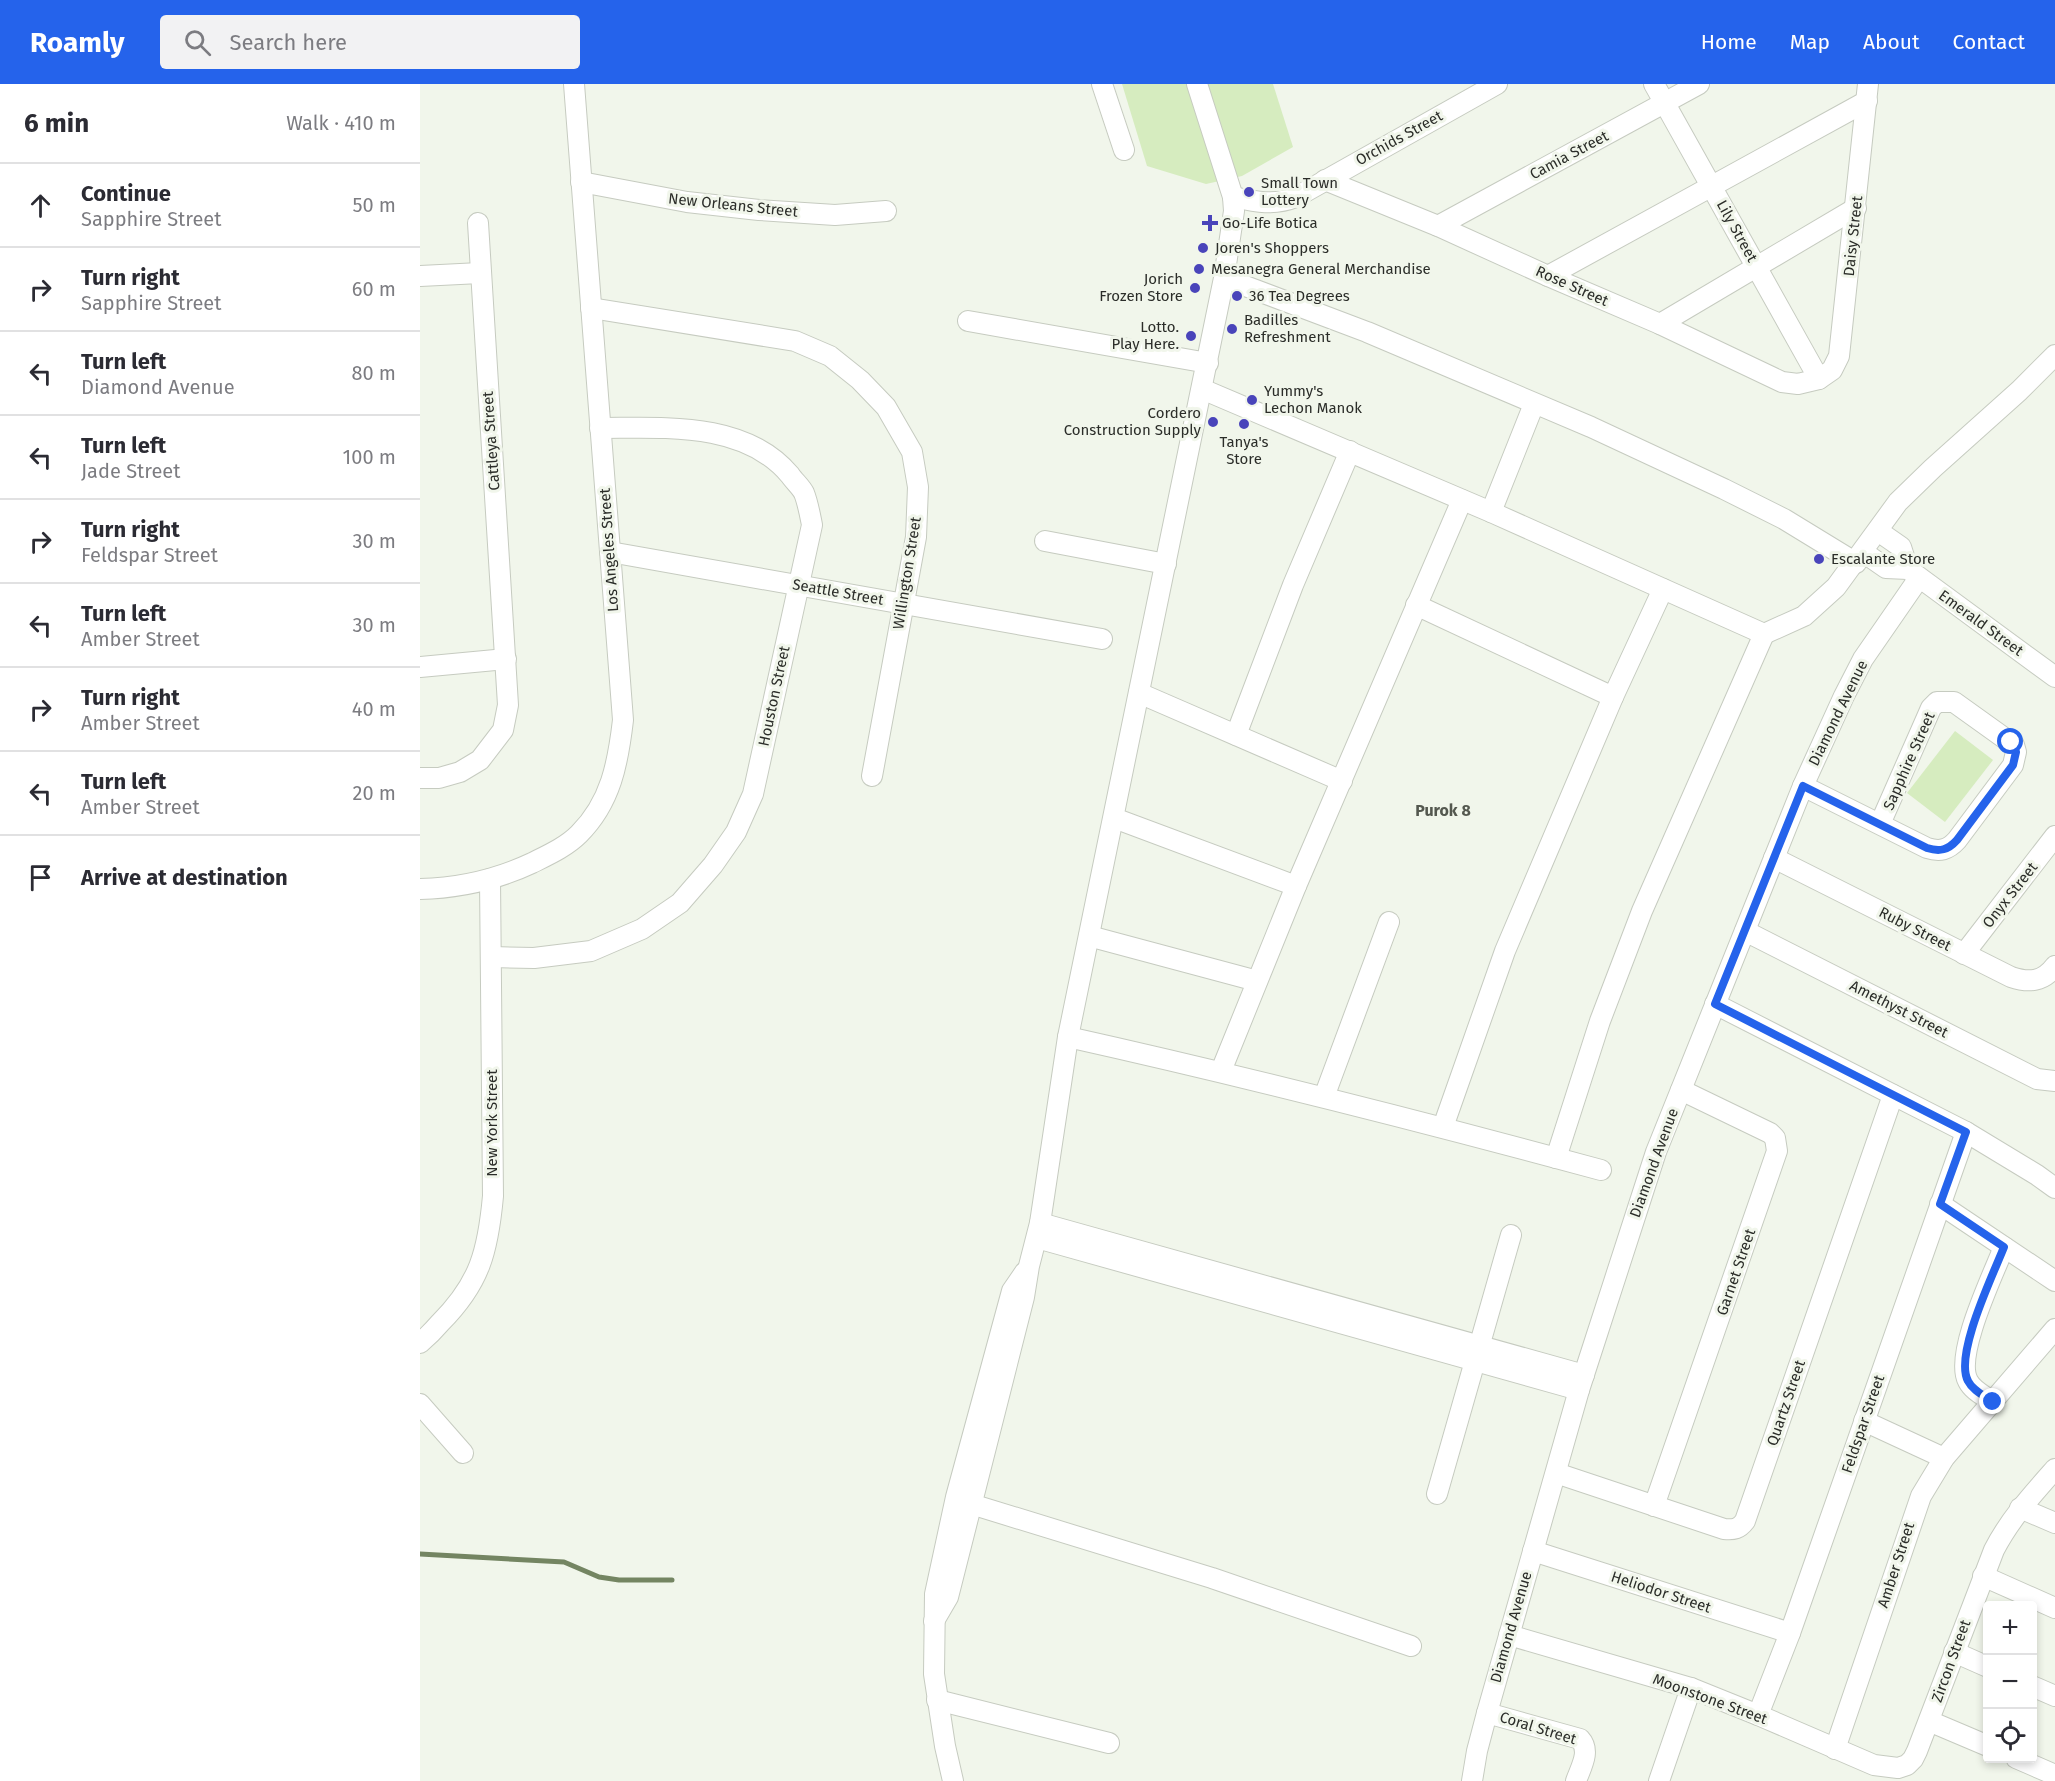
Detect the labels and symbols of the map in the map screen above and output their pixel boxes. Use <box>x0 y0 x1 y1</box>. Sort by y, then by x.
street label: Orchids Street <box>1352 106 1446 169</box>
street label: Camia Street <box>1527 127 1612 183</box>
place label: Small Town Lottery <box>1261 174 1338 209</box>
marker: Small Town Lottery <box>1242 185 1256 199</box>
street label: New Orleans Street <box>667 189 799 221</box>
street label: Daisy Street <box>1840 194 1866 277</box>
street label: Lily Street <box>1713 197 1762 266</box>
place label: Go-Life Botica <box>1222 214 1318 232</box>
marker: Go-Life Botica <box>1203 216 1217 230</box>
place label: Joren's Shoppers <box>1215 239 1329 257</box>
marker: Joren's Shoppers <box>1196 241 1210 255</box>
place label: Mesanegra General Merchandise <box>1211 260 1431 278</box>
marker: Mesanegra General Merchandise <box>1192 262 1206 276</box>
street label: Rose Street <box>1533 262 1612 310</box>
place label: Jorich Frozen Store <box>1099 270 1183 305</box>
marker: Jorich Frozen Store <box>1188 281 1202 295</box>
place label: 36 Tea Degrees <box>1249 287 1350 305</box>
marker: 36 Tea Degrees <box>1230 289 1244 303</box>
place label: Badilles Refreshment <box>1244 311 1331 346</box>
place label: Lotto. Play Here. <box>1111 318 1179 353</box>
marker: Badilles Refreshment <box>1225 322 1239 336</box>
marker: Lotto. Play Here. <box>1184 329 1198 343</box>
place label: Yummy's Lechon Manok <box>1264 382 1362 417</box>
street label: Cattleya Street <box>479 390 503 491</box>
marker: Yummy's Lechon Manok <box>1245 393 1259 407</box>
place label: Cordero Construction Supply <box>1064 404 1202 439</box>
marker: Cordero Construction Supply <box>1206 415 1220 429</box>
marker: Tanya's Store <box>1237 417 1251 431</box>
place label: Tanya's Store <box>1219 433 1269 468</box>
street label: Los Angeles Street <box>596 487 622 613</box>
street label: Willington Street <box>889 515 925 631</box>
place label: Escalante Store <box>1831 550 1935 568</box>
marker: Escalante Store <box>1812 552 1826 566</box>
street label: Seattle Street <box>791 575 886 609</box>
street label: Emerald Street <box>1935 586 2027 660</box>
street label: Houston Street <box>755 644 794 748</box>
street label: Diamond Avenue <box>1805 657 1871 769</box>
street label: Sapphire Street <box>1879 709 1939 813</box>
route start <box>1997 728 2023 754</box>
district label: Purok 8 <box>1415 801 1471 820</box>
street label: Onyx Street <box>1979 858 2042 931</box>
street label: Ruby Street <box>1876 903 1955 955</box>
street label: Amethyst Street <box>1847 976 1952 1042</box>
street label: New York Street <box>483 1069 501 1177</box>
street label: Diamond Avenue <box>1626 1106 1682 1220</box>
street label: Garnet Street <box>1713 1226 1759 1318</box>
street label: Quartz Street <box>1763 1357 1809 1448</box>
street label: Feldspar Street <box>1838 1372 1888 1475</box>
route end <box>1979 1388 2005 1414</box>
street label: Amber Street <box>1874 1519 1918 1610</box>
street label: Heliodor Street <box>1609 1567 1714 1617</box>
street label: Diamond Avenue <box>1486 1569 1536 1685</box>
street label: Zircon Street <box>1928 1617 1974 1705</box>
street label: Moonstone Street <box>1650 1670 1770 1728</box>
street label: Coral Street <box>1497 1708 1579 1748</box>

